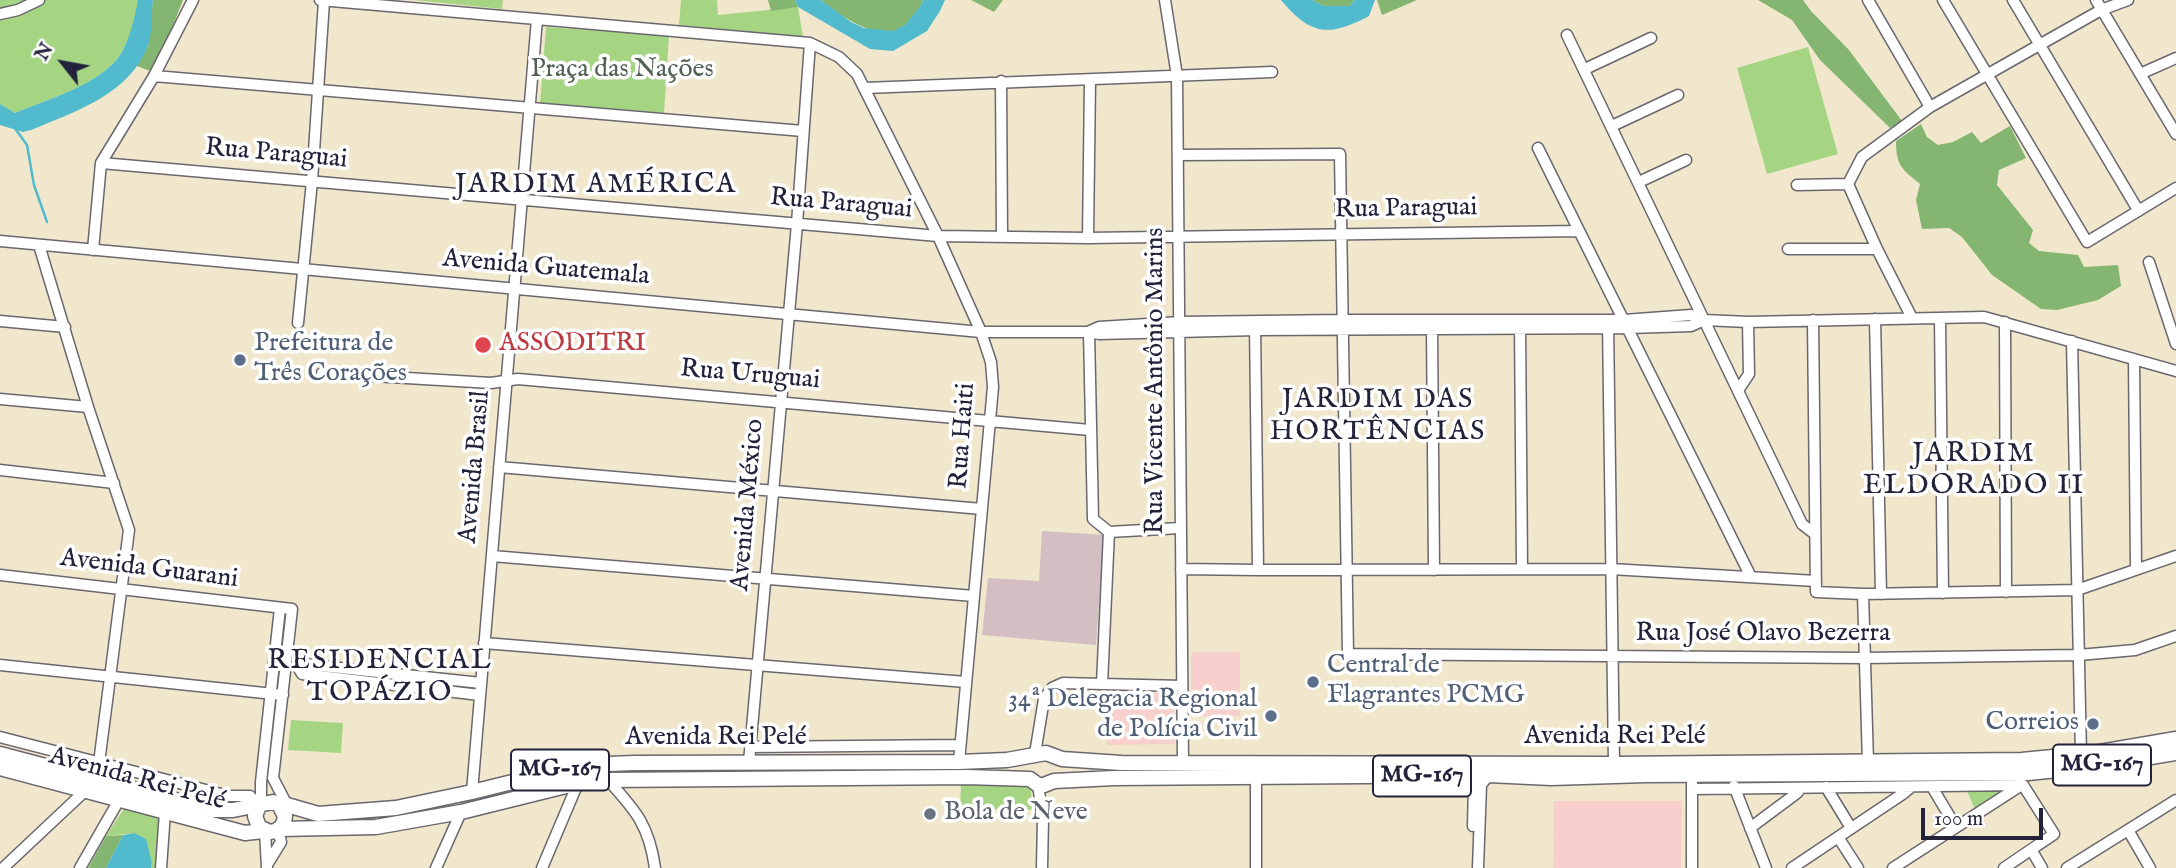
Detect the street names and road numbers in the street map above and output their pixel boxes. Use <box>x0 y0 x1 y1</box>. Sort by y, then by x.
street label: Rua Paraguai <box>204 133 348 177</box>
street label: Rua Paraguai <box>769 183 913 227</box>
street label: Rua Paraguai <box>1334 193 1478 227</box>
street label: Rua Vicente Antônio Marins <box>1141 228 1173 534</box>
street label: Avenida Guatemala <box>441 244 651 294</box>
street label: Rua Uruguai <box>679 354 821 398</box>
street label: Rua Haiti <box>945 382 983 490</box>
street label: Avenida Brasil <box>454 389 498 545</box>
street label: Avenida México <box>726 418 772 592</box>
street label: Avenida Guarani <box>58 544 240 596</box>
street label: Rua José Olavo Bezerra <box>1636 619 1890 651</box>
street label: Avenida Rei Pelé <box>1524 722 1706 754</box>
street label: Avenida Rei Pelé <box>625 723 807 755</box>
street label: Avenida Rei Pelé <box>45 741 229 819</box>
road number: MG-167 <box>2053 744 2151 786</box>
road number: MG-167 <box>511 750 609 790</box>
road number: MG-167 <box>1373 756 1471 796</box>

